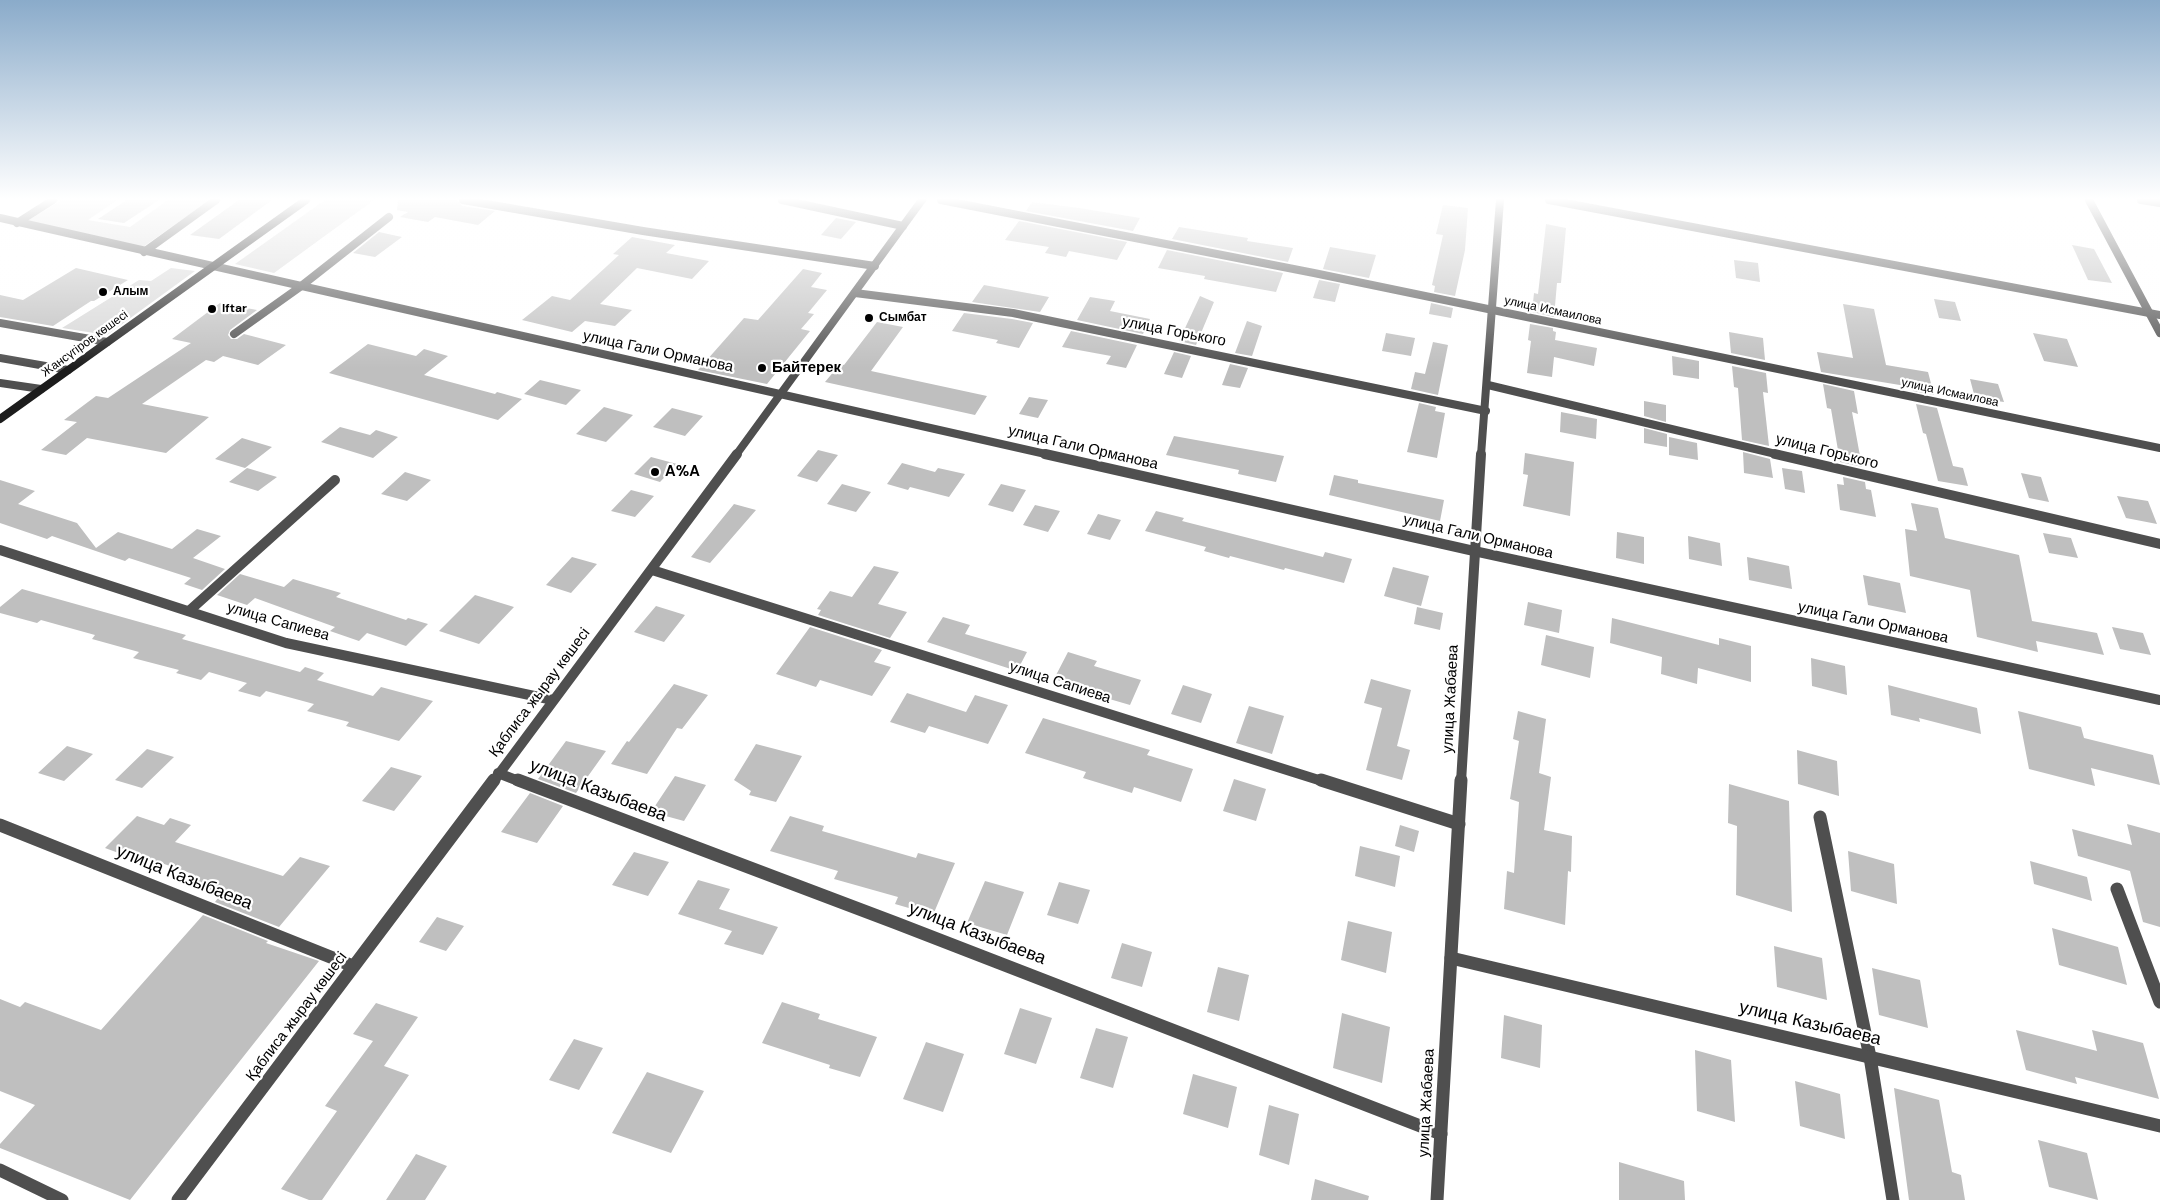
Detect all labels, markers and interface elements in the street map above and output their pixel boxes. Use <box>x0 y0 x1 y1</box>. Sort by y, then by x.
place label: Алым <box>113 285 148 299</box>
marker: Алым <box>97 286 109 298</box>
street label: улица Исмаилова <box>1503 294 1603 328</box>
place label: Iftar <box>222 302 247 316</box>
marker: Iftar <box>206 303 218 315</box>
street label: Жансүгіров көшесі <box>39 308 131 380</box>
place label: Сымбат <box>879 311 927 325</box>
marker: Сымбат <box>863 312 875 324</box>
street label: улица Горького <box>1121 313 1227 351</box>
street label: улица Гали Орманова <box>581 327 735 377</box>
place label: Байтерек <box>772 359 841 377</box>
marker: Байтерек <box>756 362 768 374</box>
street label: улица Исмаилова <box>1900 376 2000 410</box>
street label: улица Гали Орманова <box>1006 422 1160 474</box>
street label: улица Горького <box>1774 431 1880 473</box>
place label: A%A <box>665 463 700 481</box>
marker: A%A <box>649 466 661 478</box>
street label: улица Гали Орманова <box>1401 511 1555 563</box>
street label: улица Гали Орманова <box>1796 598 1950 648</box>
street label: улица Сапиева <box>225 599 331 645</box>
street label: Қаблиса жырау көшесі <box>486 625 594 761</box>
street label: улица Жабаева <box>1439 644 1463 754</box>
street label: улица Сапиева <box>1007 658 1113 708</box>
street label: улица Казыбаева <box>526 755 670 827</box>
street label: улица Казыбаева <box>113 841 255 915</box>
street label: улица Казыбаева <box>905 898 1049 970</box>
street label: Қаблиса жырау көшесі <box>243 949 351 1085</box>
street label: улица Казыбаева <box>1737 997 1883 1051</box>
street label: улица Жабаева <box>1415 1048 1439 1158</box>

